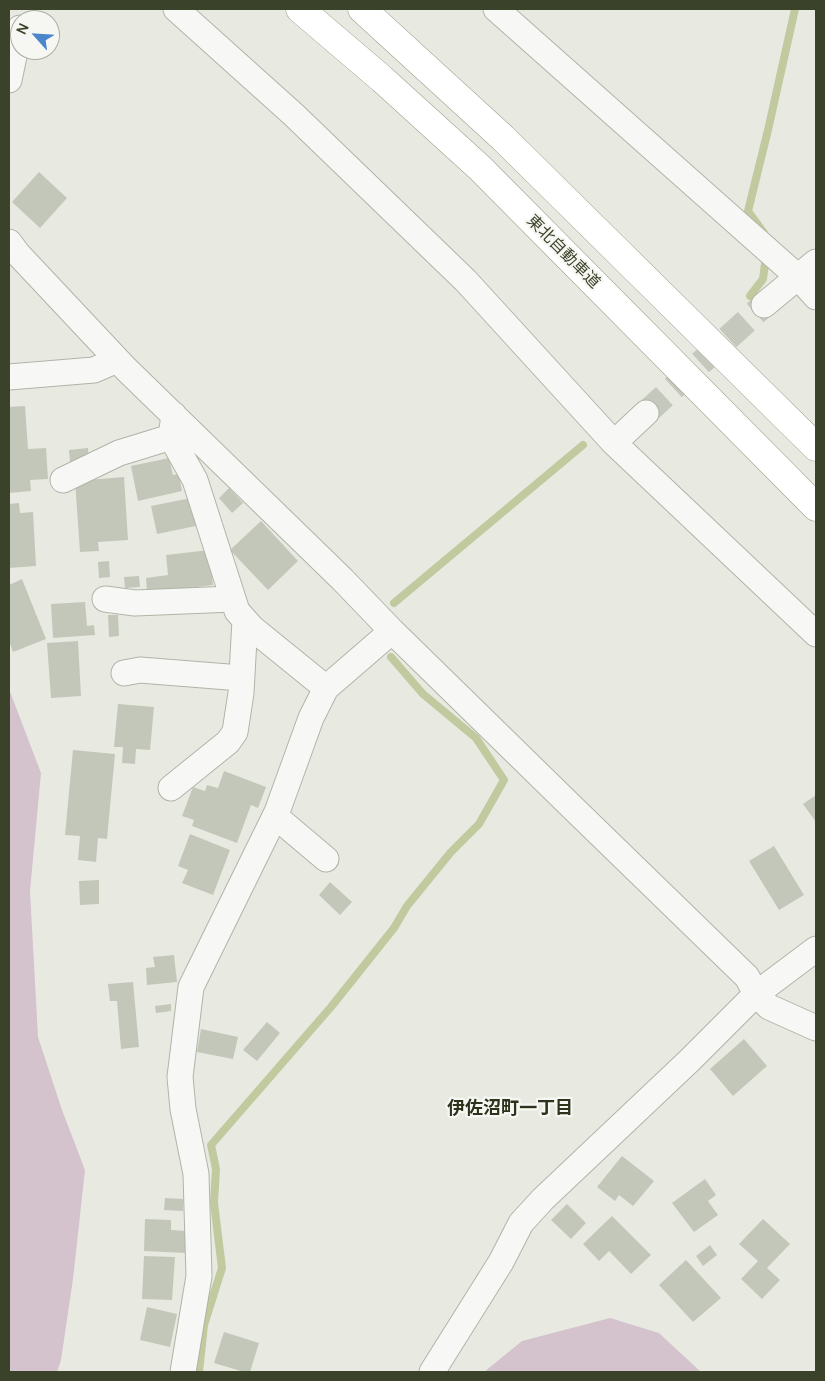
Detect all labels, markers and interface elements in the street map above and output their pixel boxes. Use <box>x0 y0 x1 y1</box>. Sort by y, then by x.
north arrow <box>10 10 60 60</box>
text: N <box>11 20 33 37</box>
street label: 東北自動車道 <box>522 211 604 293</box>
district label: 伊佐沼町一丁目 <box>447 1098 573 1120</box>

